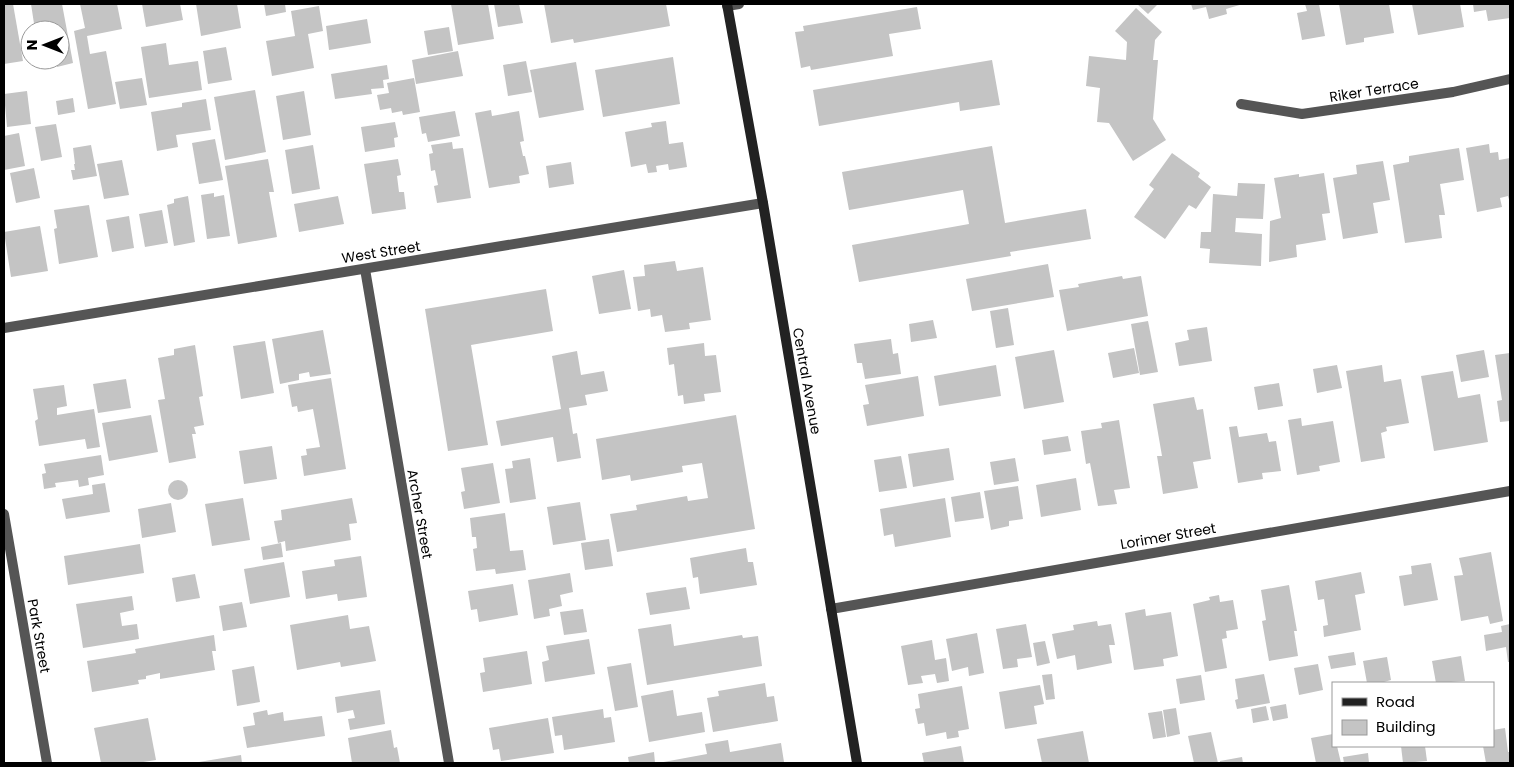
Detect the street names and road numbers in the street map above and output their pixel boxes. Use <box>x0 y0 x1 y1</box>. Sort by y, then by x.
street label: Riker Terrace <box>1328 73 1420 107</box>
street label: West Street <box>340 236 422 268</box>
street label: Central Avenue <box>788 326 826 436</box>
street label: Archer Street <box>402 468 438 560</box>
street label: Lorimer Street <box>1119 518 1217 554</box>
street label: Park Street <box>23 597 55 675</box>

